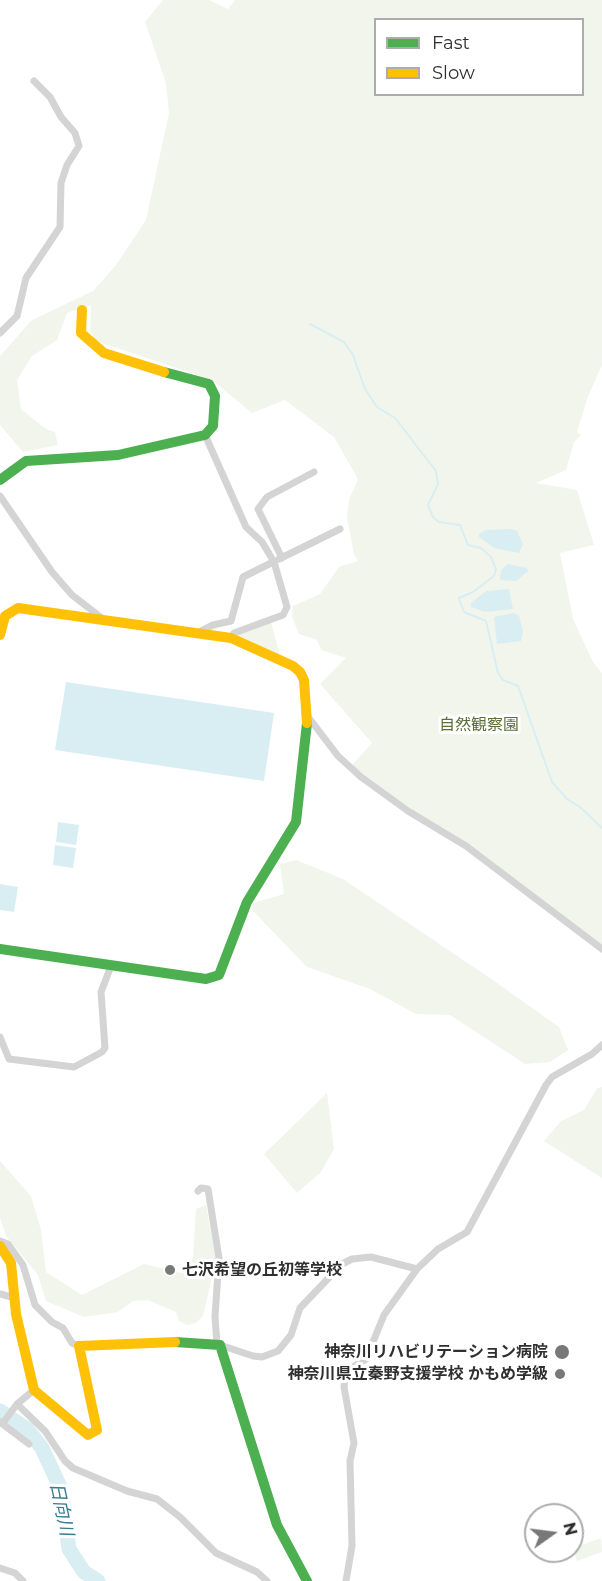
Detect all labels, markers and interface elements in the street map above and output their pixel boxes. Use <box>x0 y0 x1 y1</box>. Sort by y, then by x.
legend <box>374 18 584 96</box>
text: Fast <box>432 32 470 54</box>
text: Slow <box>432 62 475 84</box>
park label: 自然観察園 <box>439 715 519 735</box>
place label: 七沢希望の丘初等学校 <box>182 1260 342 1280</box>
marker: 七沢希望の丘初等学校 <box>163 1263 177 1277</box>
place label: 神奈川リハビリテーション病院 <box>324 1342 548 1362</box>
marker: 神奈川リハビリテーション病院 <box>553 1343 571 1361</box>
place label: 神奈川県立秦野支援学校 かもめ学級 <box>287 1364 548 1384</box>
marker: 神奈川県立秦野支援学校 かもめ学級 <box>553 1367 567 1381</box>
water label: 日向川 <box>45 1480 77 1538</box>
north arrow <box>524 1503 584 1563</box>
text: N <box>559 1520 581 1538</box>

